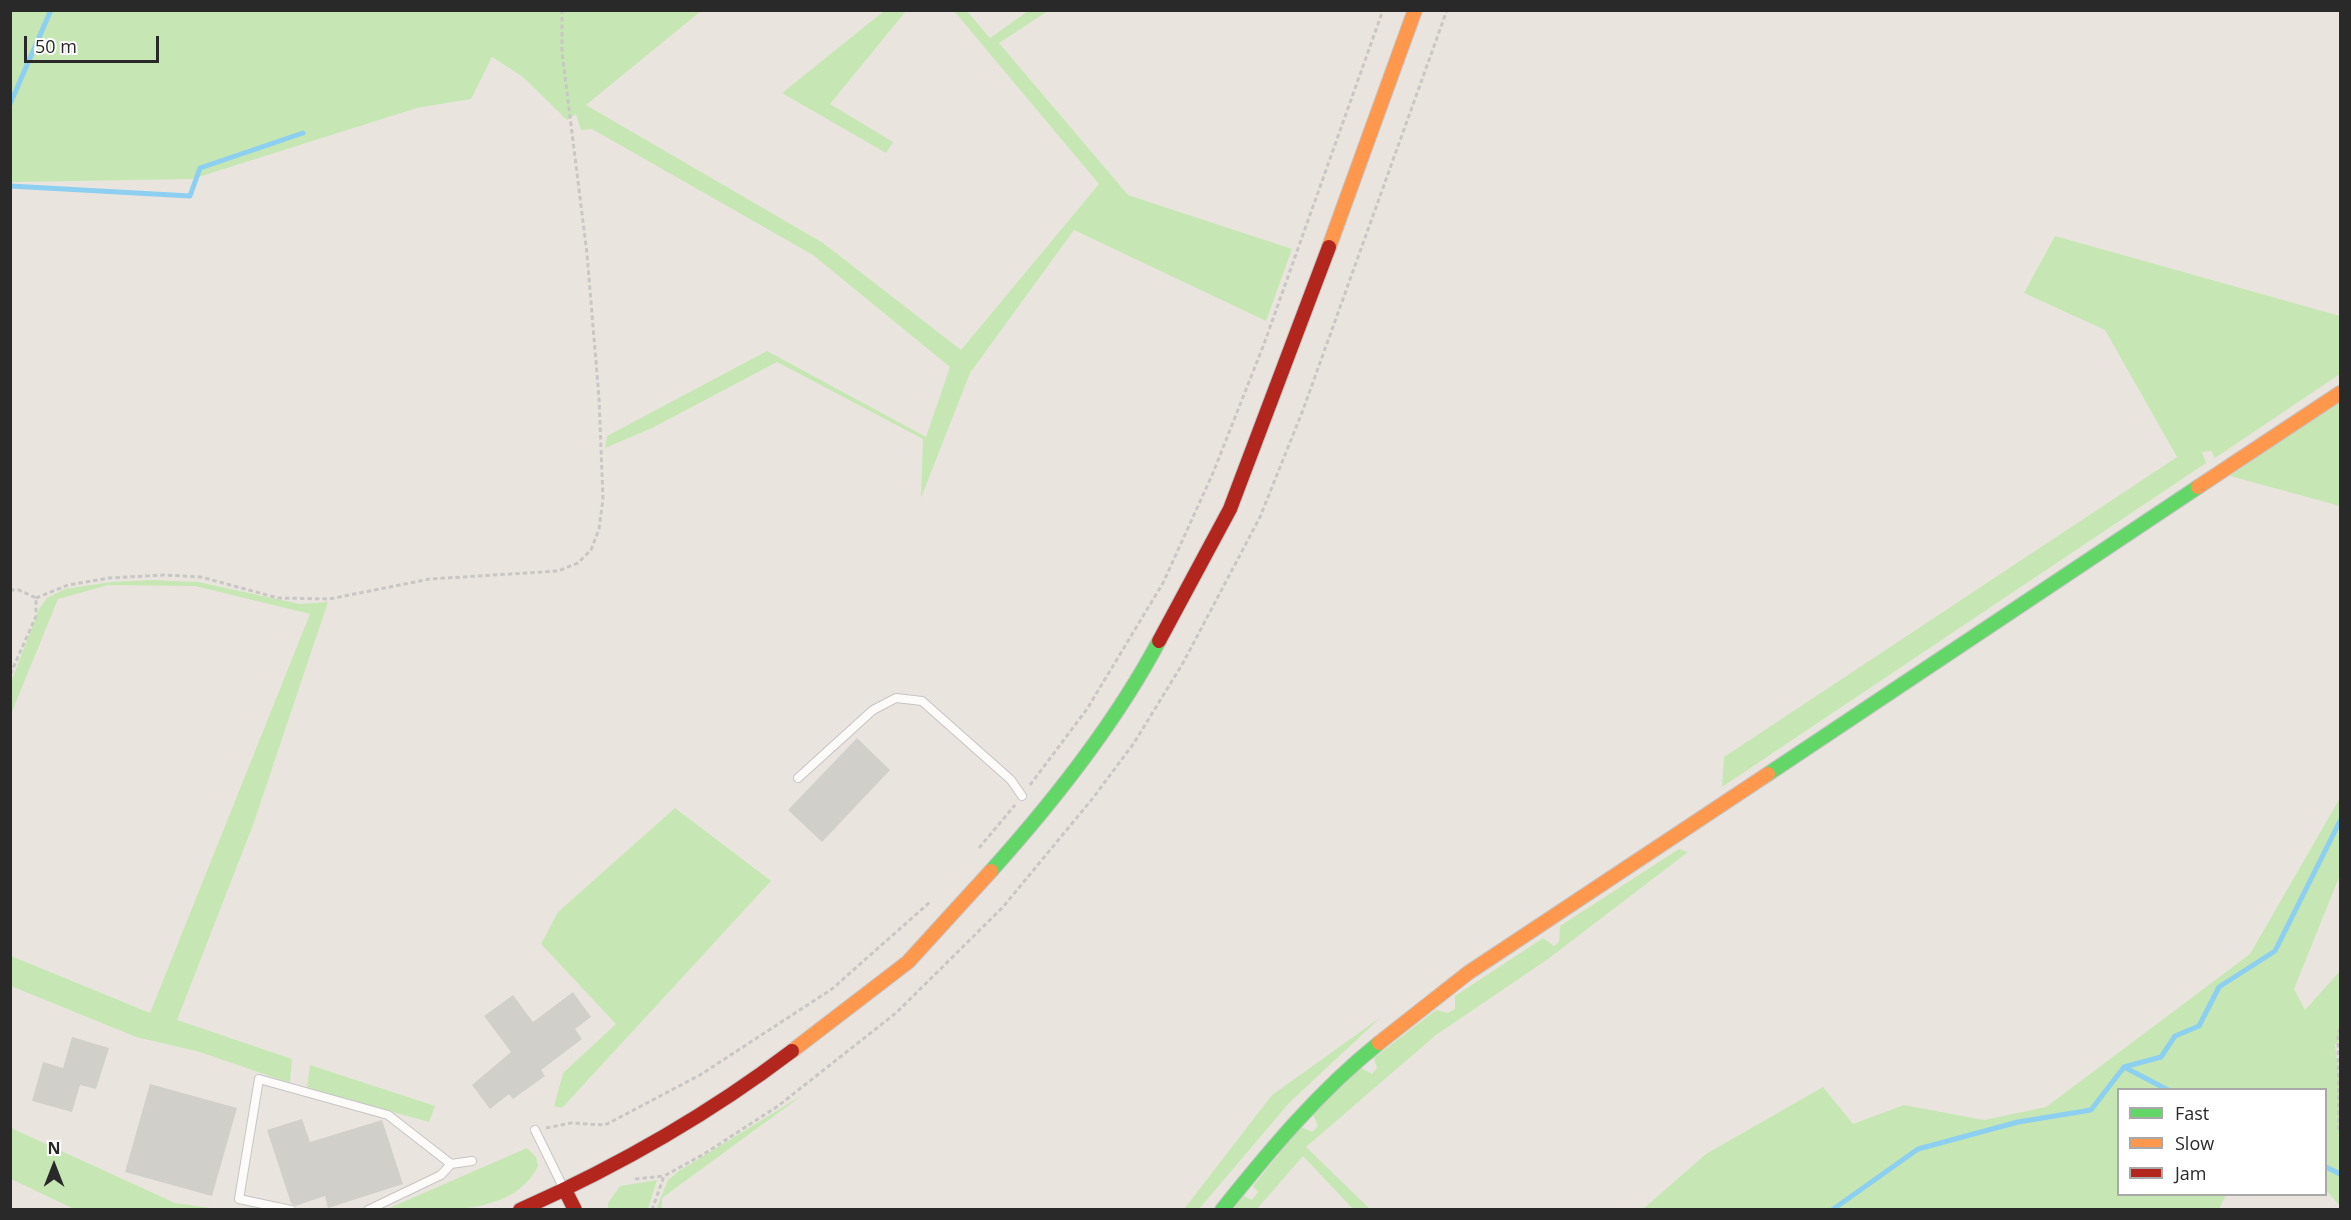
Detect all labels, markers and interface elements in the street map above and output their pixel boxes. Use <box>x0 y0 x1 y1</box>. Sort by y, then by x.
scale bar <box>27 24 162 62</box>
text: 50 m <box>35 34 77 58</box>
legend <box>2117 1088 2327 1196</box>
text: Fast <box>2175 1101 2209 1125</box>
text: Slow <box>2175 1131 2214 1155</box>
north arrow <box>24 1136 84 1196</box>
text: N <box>47 1137 61 1159</box>
text: Jam <box>2175 1161 2207 1185</box>

